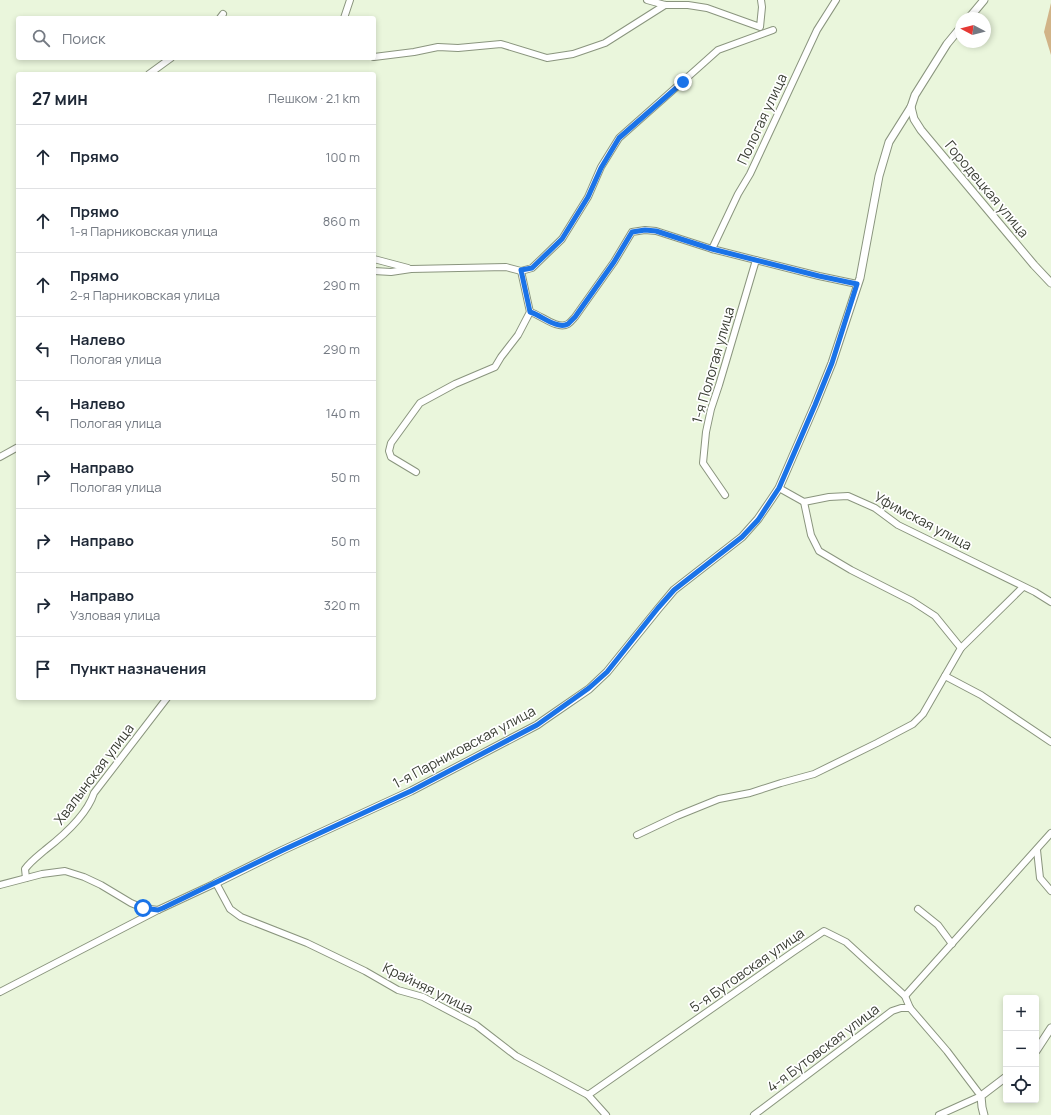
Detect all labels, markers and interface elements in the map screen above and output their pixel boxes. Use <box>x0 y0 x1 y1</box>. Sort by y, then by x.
north arrow <box>955 12 991 48</box>
search box <box>16 16 376 60</box>
icon: search <box>30 27 52 49</box>
text: Поиск <box>62 28 106 49</box>
street label: Пологая улица <box>732 70 791 167</box>
route end <box>674 73 692 91</box>
text: 27 мин <box>32 87 88 110</box>
text: Пешком · 2.1 km <box>268 89 360 107</box>
street label: Городецкая улица <box>941 136 1034 241</box>
icon: ahead <box>32 146 54 168</box>
text: Прямо <box>70 146 119 167</box>
text: 100 m <box>325 148 360 166</box>
text: Прямо <box>70 201 119 222</box>
icon: ahead <box>32 210 54 232</box>
text: 860 m <box>323 212 360 230</box>
text: 1-я Парниковская улица <box>70 222 218 240</box>
text: Прямо <box>70 265 119 286</box>
icon: ahead <box>32 274 54 296</box>
text: 290 m <box>323 276 360 294</box>
text: 2-я Парниковская улица <box>70 286 220 304</box>
street label: 1-я Пологая улица <box>687 304 738 425</box>
text: Налево <box>70 329 125 350</box>
icon: left <box>32 338 54 360</box>
text: 290 m <box>323 340 360 358</box>
text: Пологая улица <box>70 350 161 368</box>
text: Налево <box>70 393 125 414</box>
icon: left <box>32 402 54 424</box>
text: 140 m <box>326 404 360 422</box>
text: Пологая улица <box>70 414 161 432</box>
text: Направо <box>70 457 134 478</box>
icon: right <box>32 466 54 488</box>
text: 50 m <box>331 468 360 486</box>
text: Пологая улица <box>70 478 161 496</box>
street label: Уфимская улица <box>871 487 975 554</box>
icon: right <box>32 530 54 552</box>
text: Направо <box>70 530 134 551</box>
text: 50 m <box>331 532 360 550</box>
text: Направо <box>70 585 134 606</box>
icon: right <box>32 594 54 616</box>
text: 320 m <box>324 596 360 614</box>
text: Узловая улица <box>70 606 160 624</box>
icon: arrive <box>32 658 54 680</box>
text: Пункт назначения <box>70 658 206 679</box>
street label: 1-я Парниковская улица <box>389 701 538 792</box>
street label: Хвалынская улица <box>49 719 138 828</box>
route start <box>134 899 152 917</box>
street label: 5-я Бутовская улица <box>686 923 808 1016</box>
street label: Крайняя улица <box>380 957 477 1018</box>
map controls <box>1003 995 1039 1103</box>
button: + <box>1003 995 1039 1031</box>
street label: 4-я Бутовская улица <box>763 999 883 1096</box>
button: − <box>1003 1031 1039 1067</box>
button: locate <box>1003 1067 1039 1103</box>

